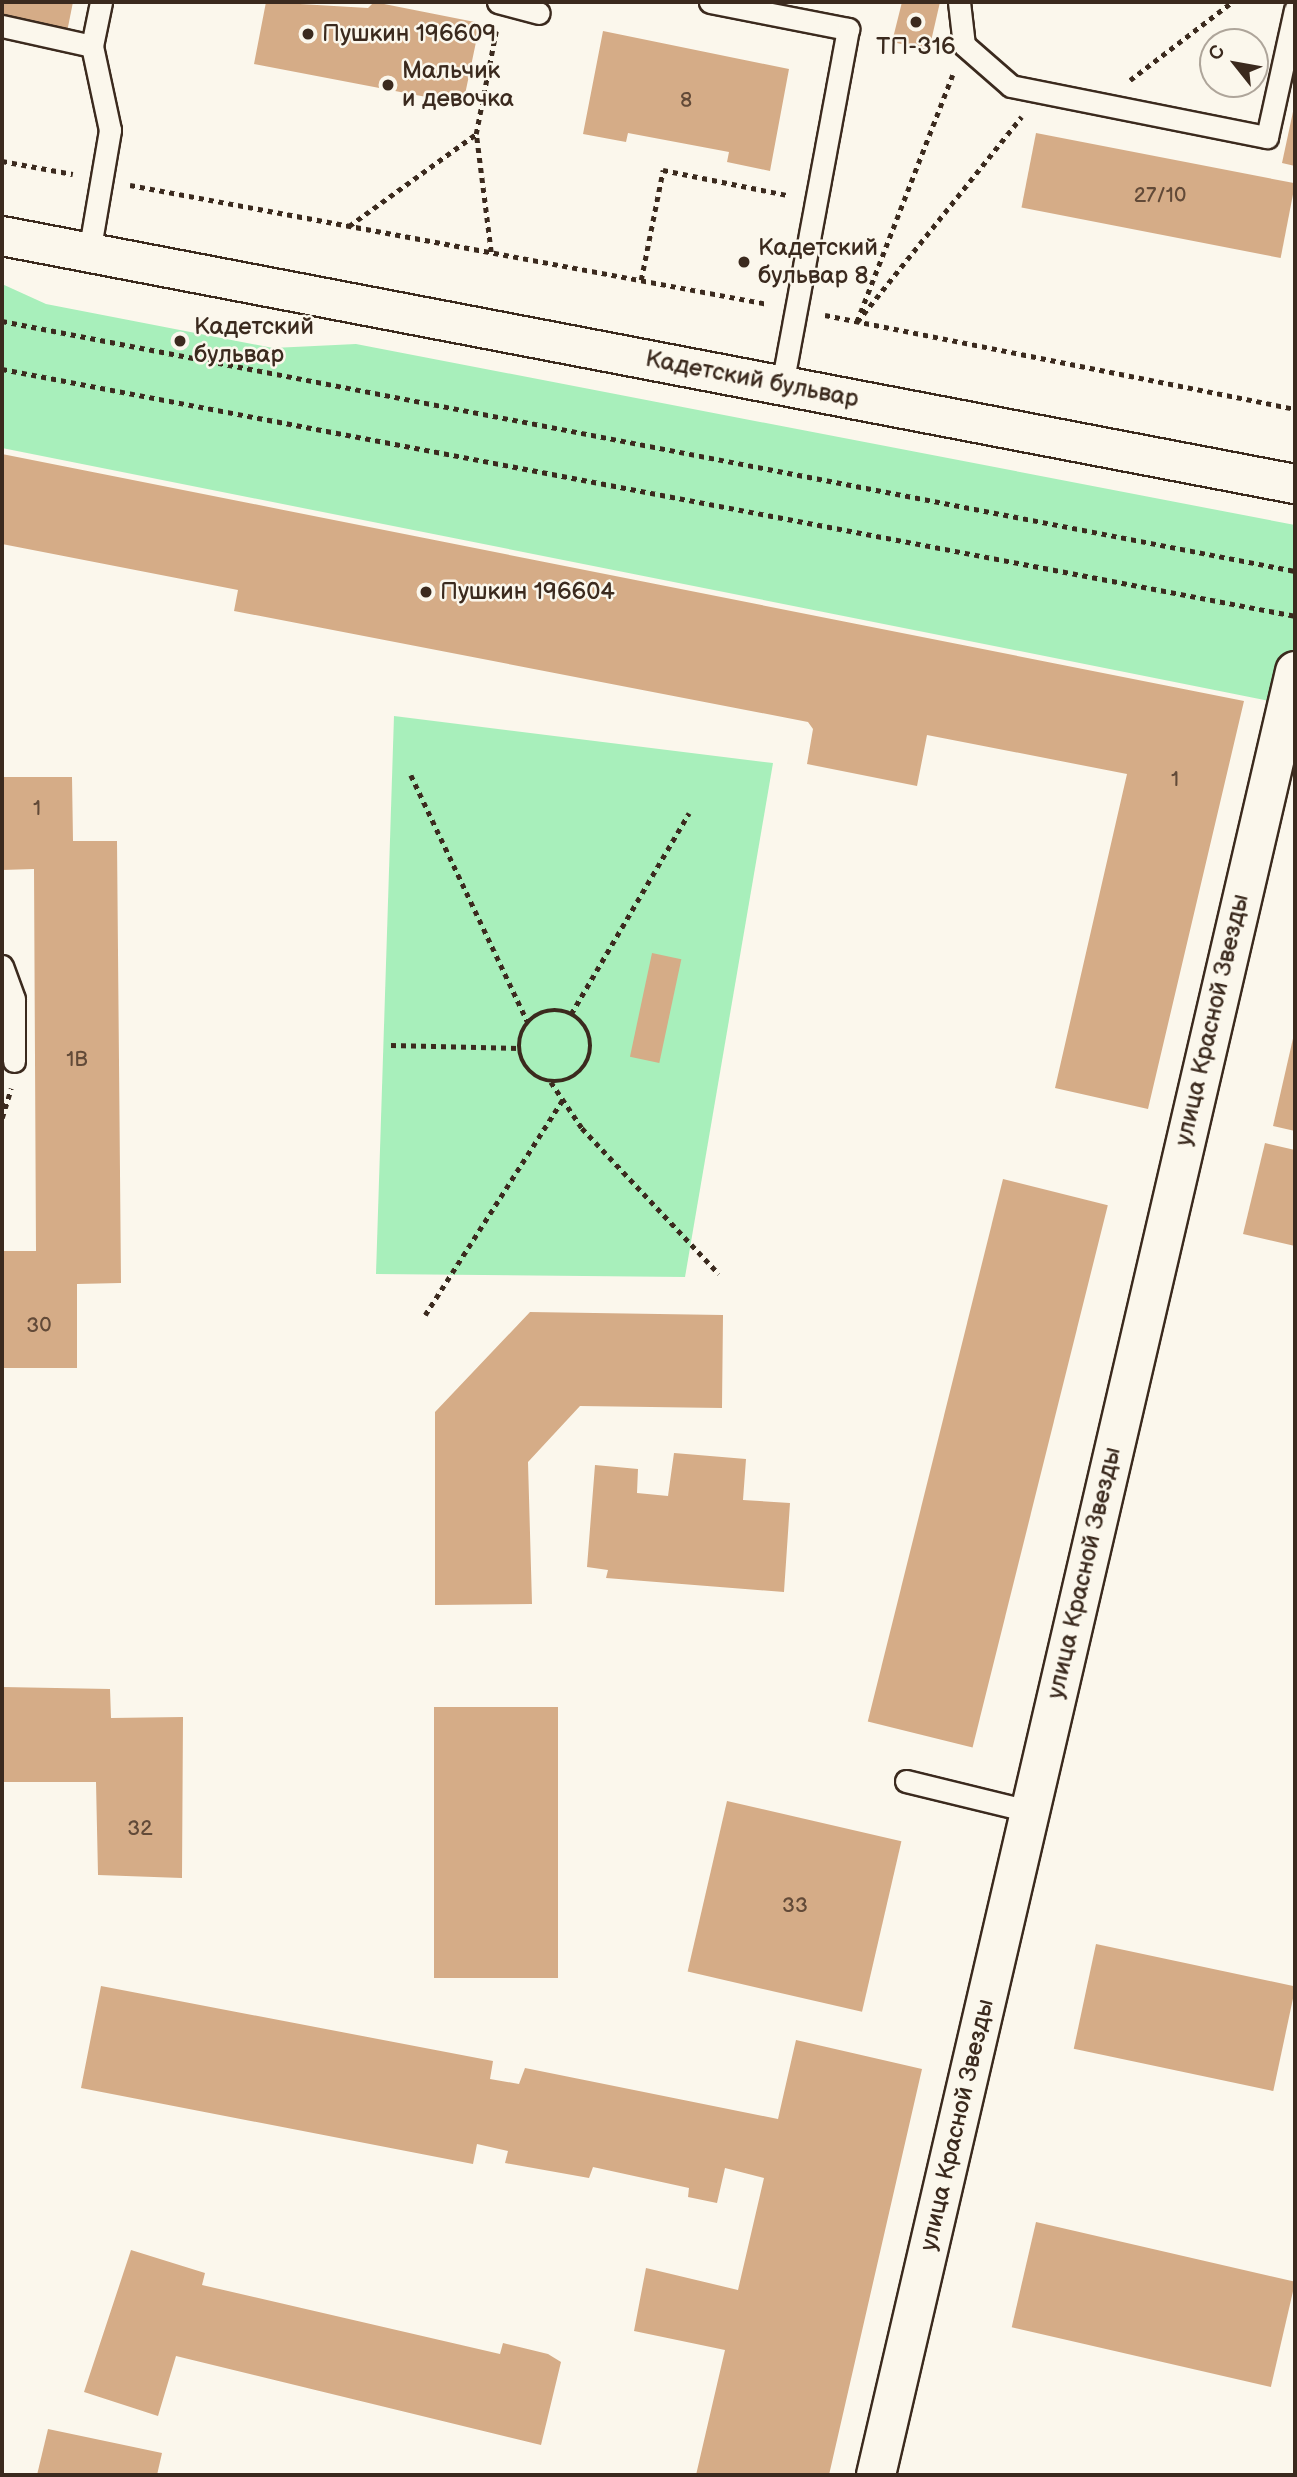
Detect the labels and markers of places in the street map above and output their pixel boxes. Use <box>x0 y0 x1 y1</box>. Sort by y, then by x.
marker: ТП-316 <box>908 14 924 30</box>
place label: Пушкин 196609 <box>322 20 496 48</box>
marker: Пушкин 196609 <box>300 26 316 42</box>
place label: ТП-316 <box>876 33 956 61</box>
place label: Мальчик и девочка <box>402 57 514 113</box>
marker: Мальчик и девочка <box>380 77 396 93</box>
place label: Кадетский бульвар 8 <box>758 234 878 290</box>
marker: Кадетский бульвар 8 <box>736 254 752 270</box>
place label: Кадетский бульвар <box>194 313 314 369</box>
marker: Кадетский бульвар <box>172 333 188 349</box>
place label: Пушкин 196604 <box>440 578 615 606</box>
marker: Пушкин 196604 <box>418 584 434 600</box>

